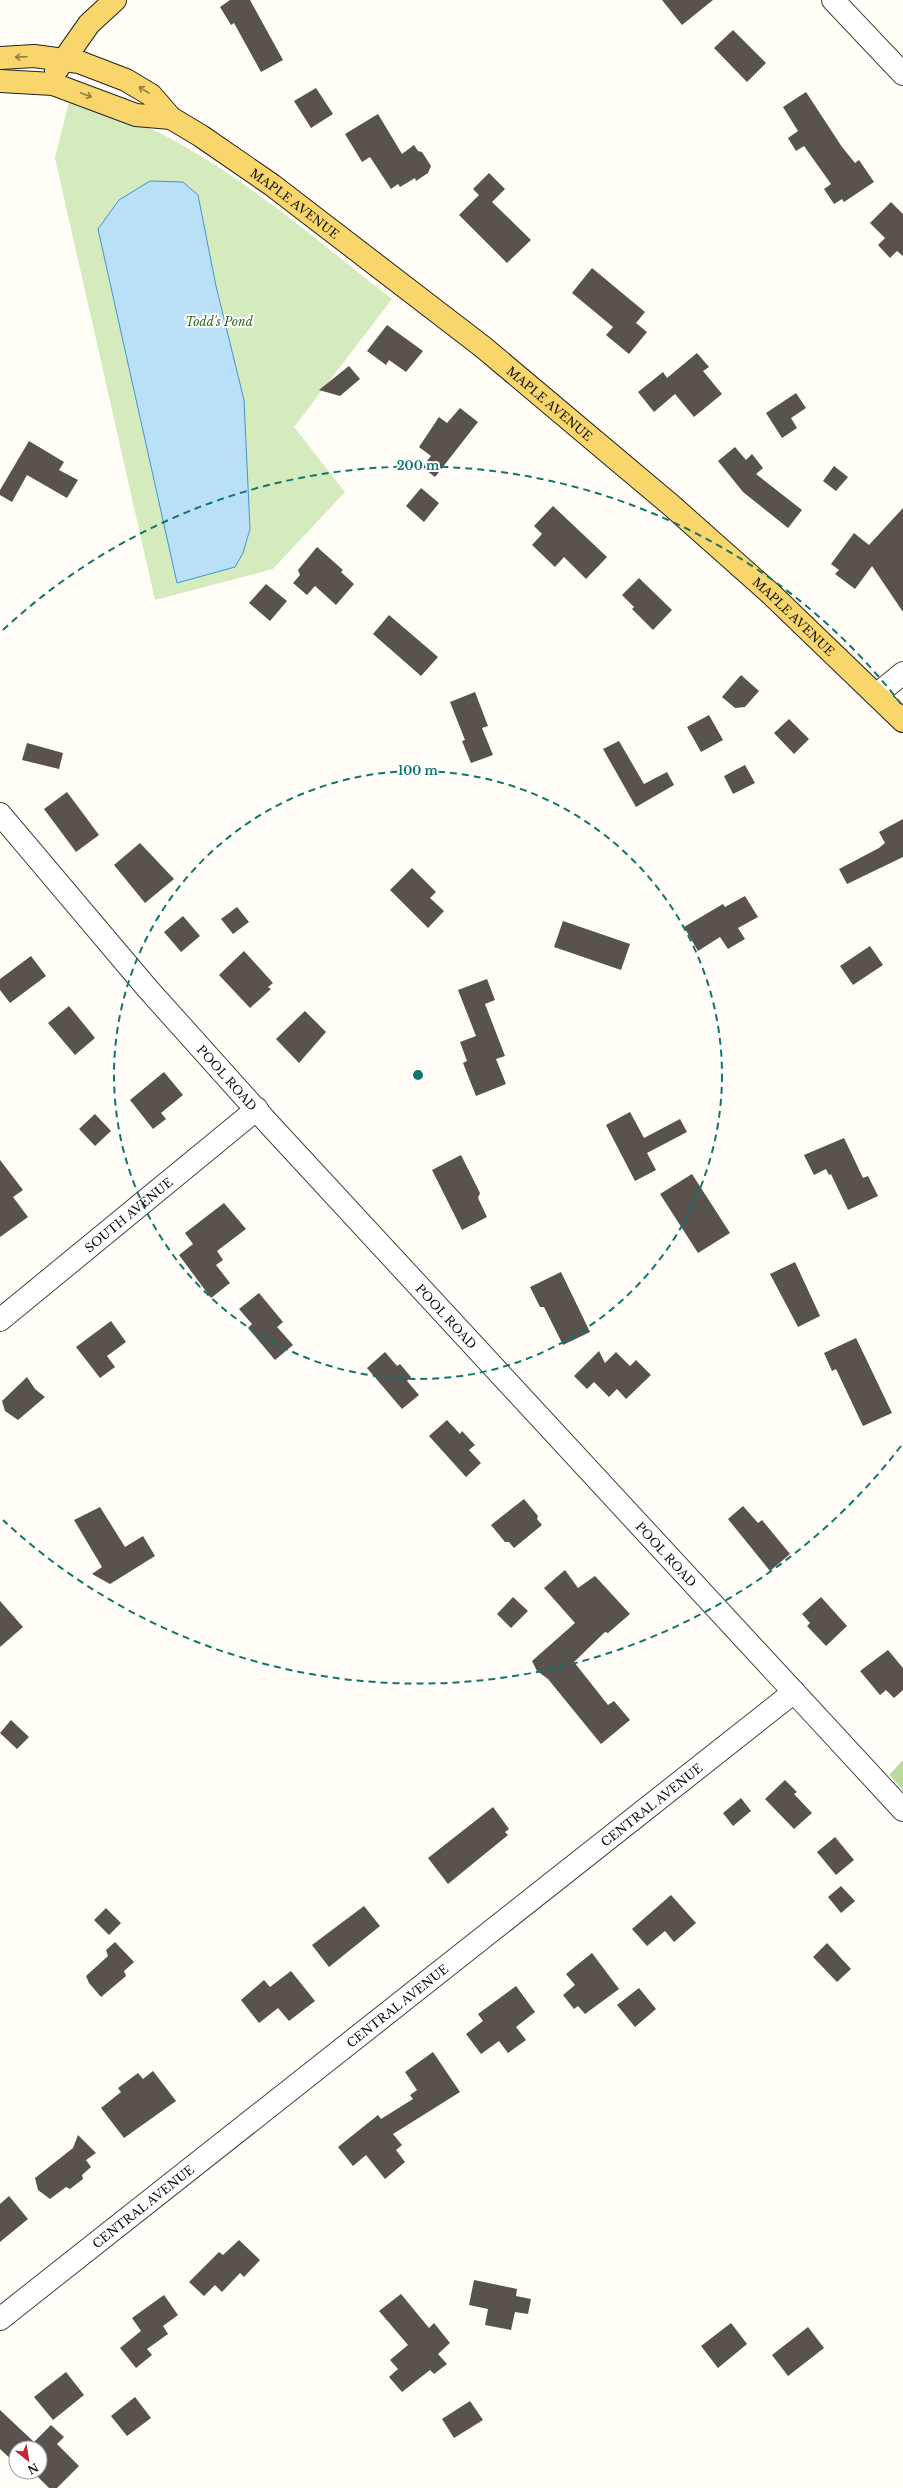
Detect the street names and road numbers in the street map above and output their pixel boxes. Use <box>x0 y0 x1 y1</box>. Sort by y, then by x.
street label: MAPLE AVENUE <box>248 165 343 242</box>
street label: MAPLE AVENUE <box>504 363 596 444</box>
street label: MAPLE AVENUE <box>750 574 838 659</box>
street label: POOL ROAD <box>194 1042 260 1113</box>
street label: SOUTH AVENUE <box>81 1174 176 1255</box>
street label: POOL ROAD <box>413 1281 480 1352</box>
street label: POOL ROAD <box>633 1519 700 1589</box>
street label: CENTRAL AVENUE <box>598 1760 705 1849</box>
street label: CENTRAL AVENUE <box>343 1961 451 2050</box>
street label: CENTRAL AVENUE <box>89 2161 197 2251</box>

